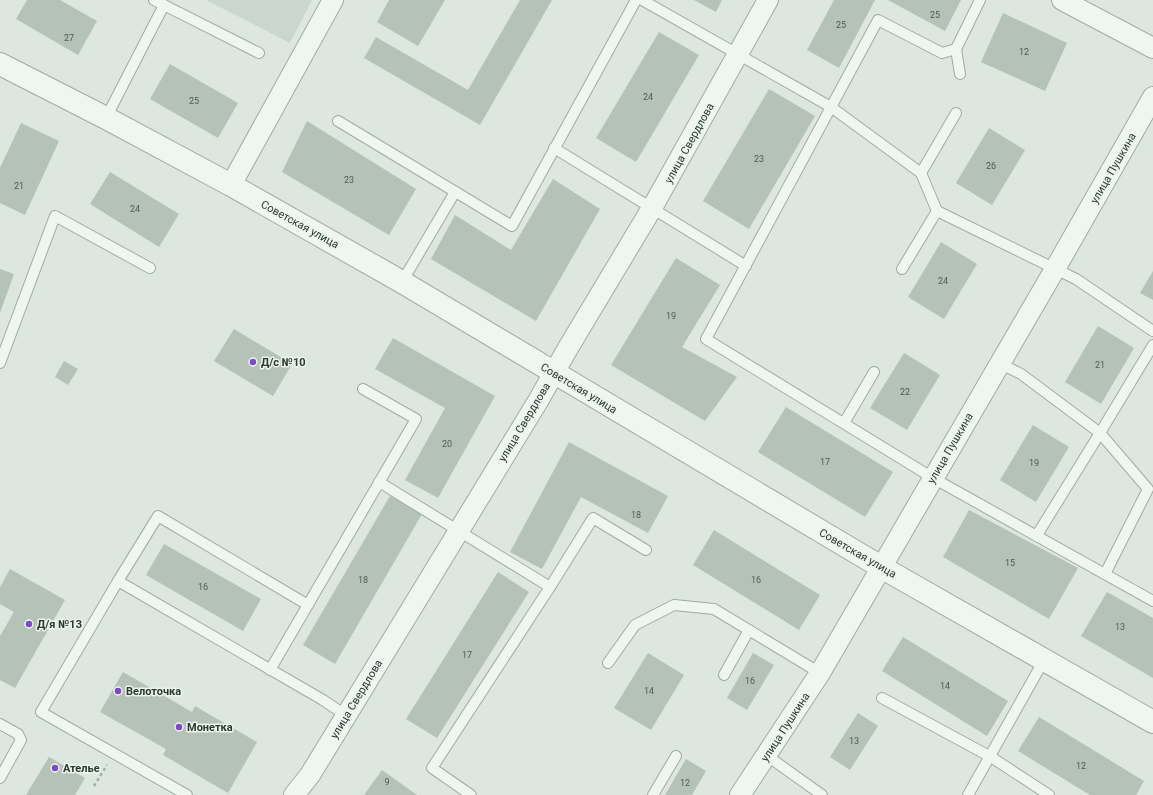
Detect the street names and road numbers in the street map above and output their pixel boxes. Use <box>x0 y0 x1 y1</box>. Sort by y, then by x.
street label: улица Свердлова <box>662 101 717 186</box>
street label: улица Пушкина <box>1088 131 1139 206</box>
street label: Советская улица <box>259 198 341 251</box>
street label: Советская улица <box>538 360 619 416</box>
street label: улица Свердлова <box>496 380 553 464</box>
street label: улица Пушкина <box>925 411 976 486</box>
street label: Советская улица <box>817 526 899 581</box>
street label: улица Свердлова <box>328 657 385 741</box>
street label: улица Пушкина <box>758 690 813 764</box>

